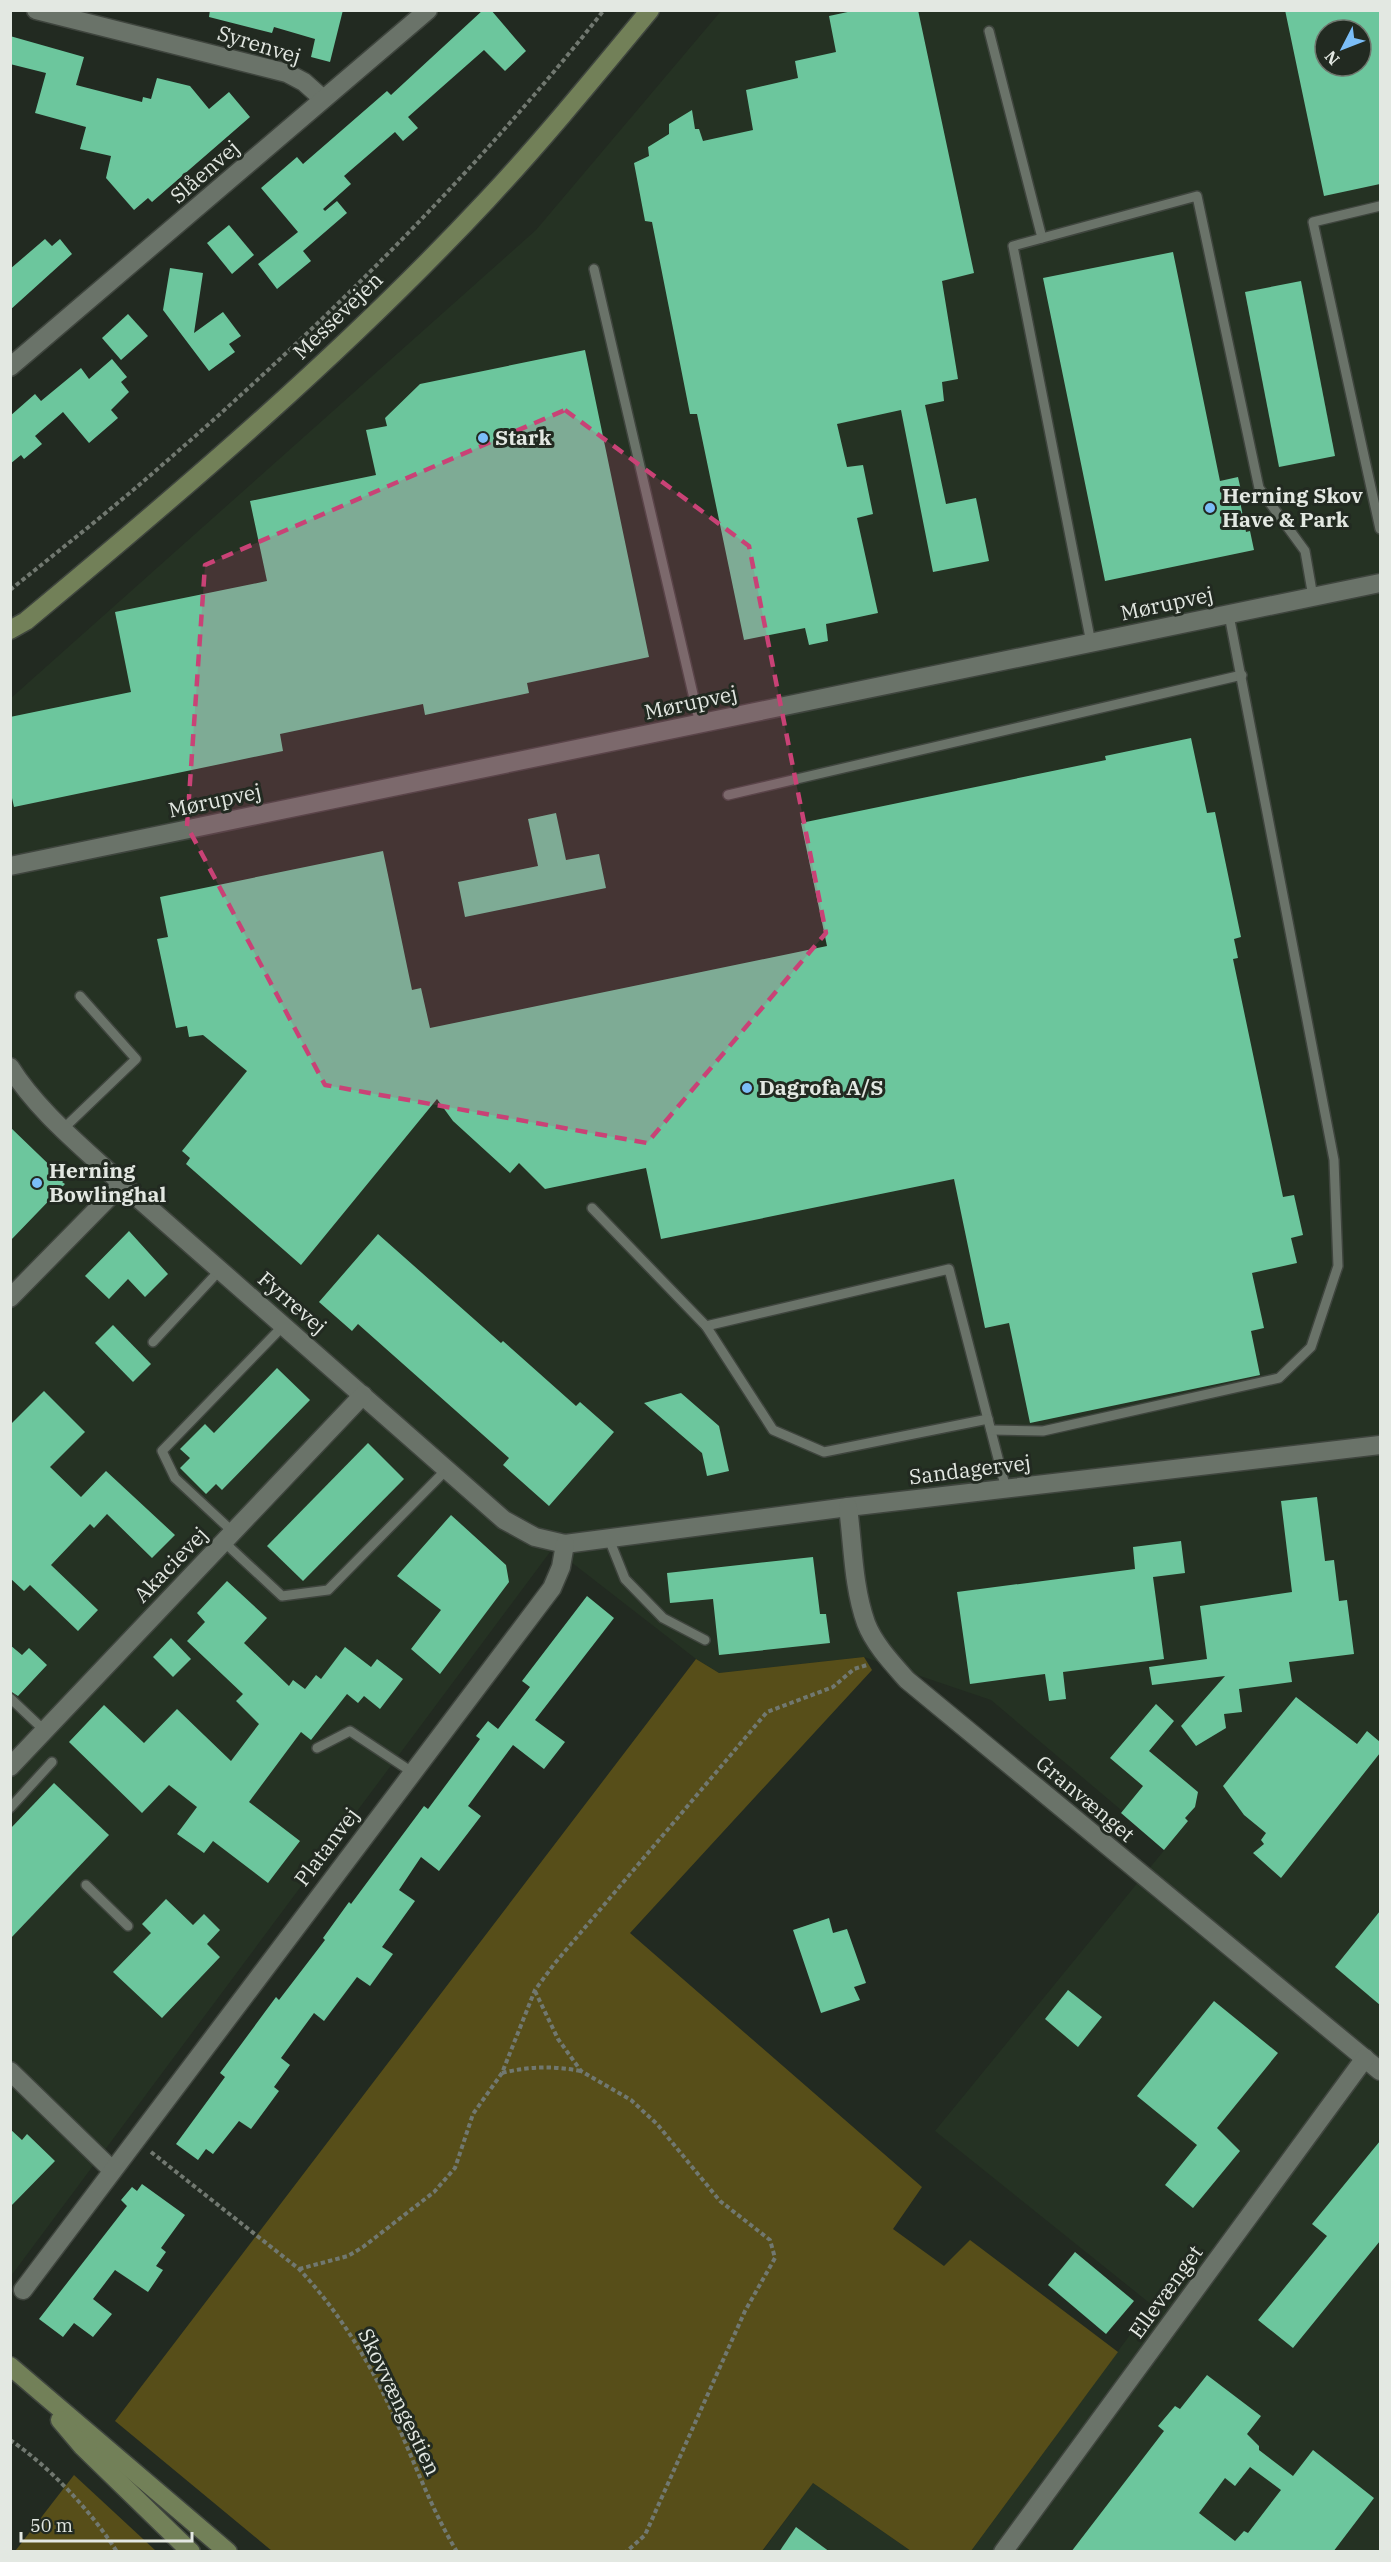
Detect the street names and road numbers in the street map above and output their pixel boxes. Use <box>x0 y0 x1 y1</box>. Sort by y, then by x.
street label: Syrenvej <box>214 18 304 70</box>
street label: Slåenvej <box>164 133 245 209</box>
street label: Messevejen <box>286 265 388 365</box>
street label: Mørupvej <box>1118 580 1216 627</box>
street label: Mørupvej <box>642 679 740 726</box>
street label: Mørupvej <box>166 777 264 824</box>
street label: Fyrrevej <box>252 1265 333 1340</box>
street label: Sandagervej <box>907 1448 1032 1490</box>
street label: Akacievej <box>127 1520 213 1608</box>
street label: Granvænget <box>1030 1749 1141 1848</box>
street label: Platanvej <box>288 1801 365 1891</box>
street label: Ellevænget <box>1122 2239 1209 2344</box>
street label: Skovvængestien <box>352 2323 448 2480</box>

